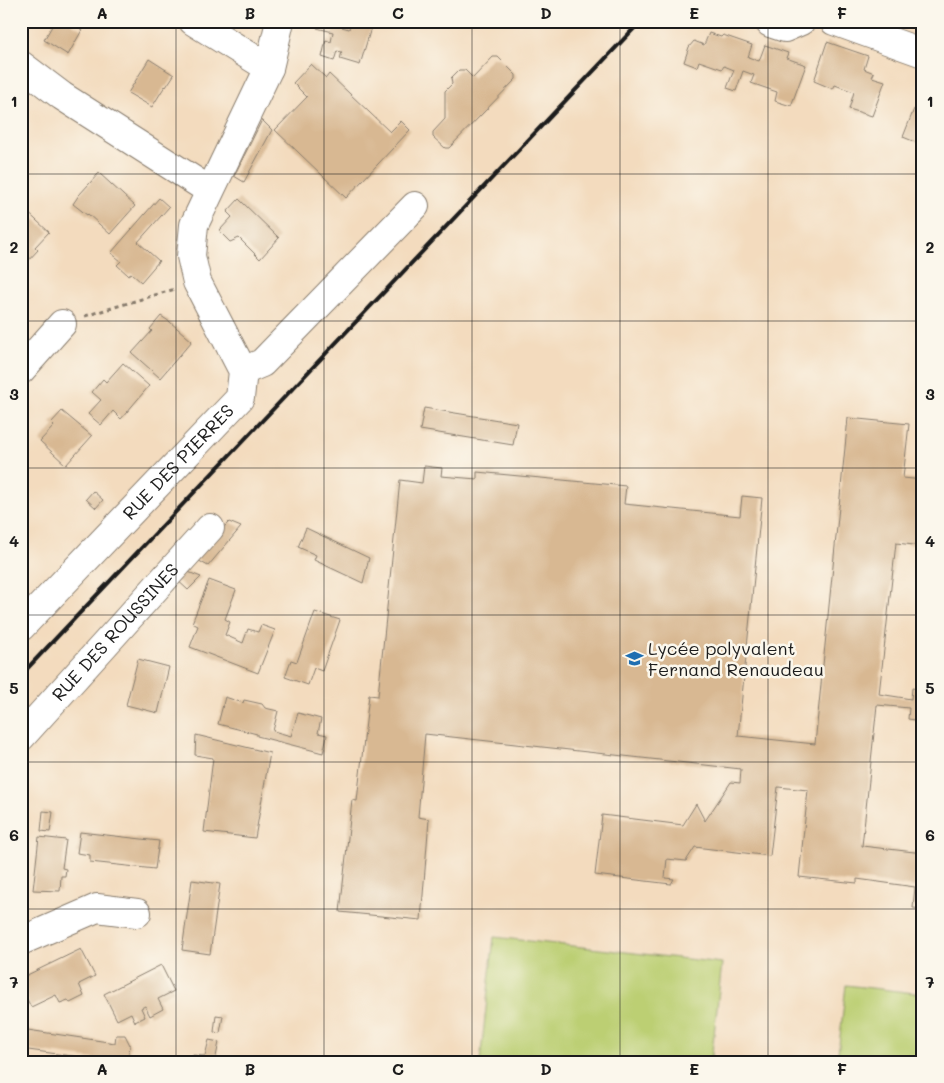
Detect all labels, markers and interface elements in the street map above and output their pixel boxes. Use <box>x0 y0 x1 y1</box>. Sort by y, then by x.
text: A <box>96 2 108 23</box>
text: B <box>245 2 255 23</box>
text: C <box>392 2 404 23</box>
text: D <box>540 2 552 23</box>
text: E <box>689 2 699 23</box>
text: F <box>837 2 847 23</box>
text: 1 <box>10 90 18 111</box>
text: 1 <box>926 90 934 111</box>
text: 2 <box>10 236 19 257</box>
text: 2 <box>926 236 935 257</box>
text: 3 <box>9 383 19 404</box>
text: 3 <box>925 383 935 404</box>
street label: RUE DES PIERRES <box>117 399 239 524</box>
text: 4 <box>9 530 19 551</box>
text: 4 <box>925 530 935 551</box>
street label: RUE DES ROUSSINES <box>46 558 183 706</box>
place label: Lycée polyvalent Fernand Renaudeau <box>648 636 824 681</box>
school or university icon: Lycée polyvalent Fernand Renaudeau <box>624 649 644 669</box>
text: 5 <box>9 677 19 698</box>
text: 5 <box>925 677 935 698</box>
text: 6 <box>9 824 19 845</box>
text: 6 <box>925 824 935 845</box>
text: 7 <box>10 971 19 992</box>
text: 7 <box>926 971 935 992</box>
text: A <box>96 1058 108 1079</box>
text: B <box>245 1058 255 1079</box>
text: C <box>392 1058 404 1079</box>
text: D <box>540 1058 552 1079</box>
text: E <box>689 1058 699 1079</box>
text: F <box>837 1058 847 1079</box>

